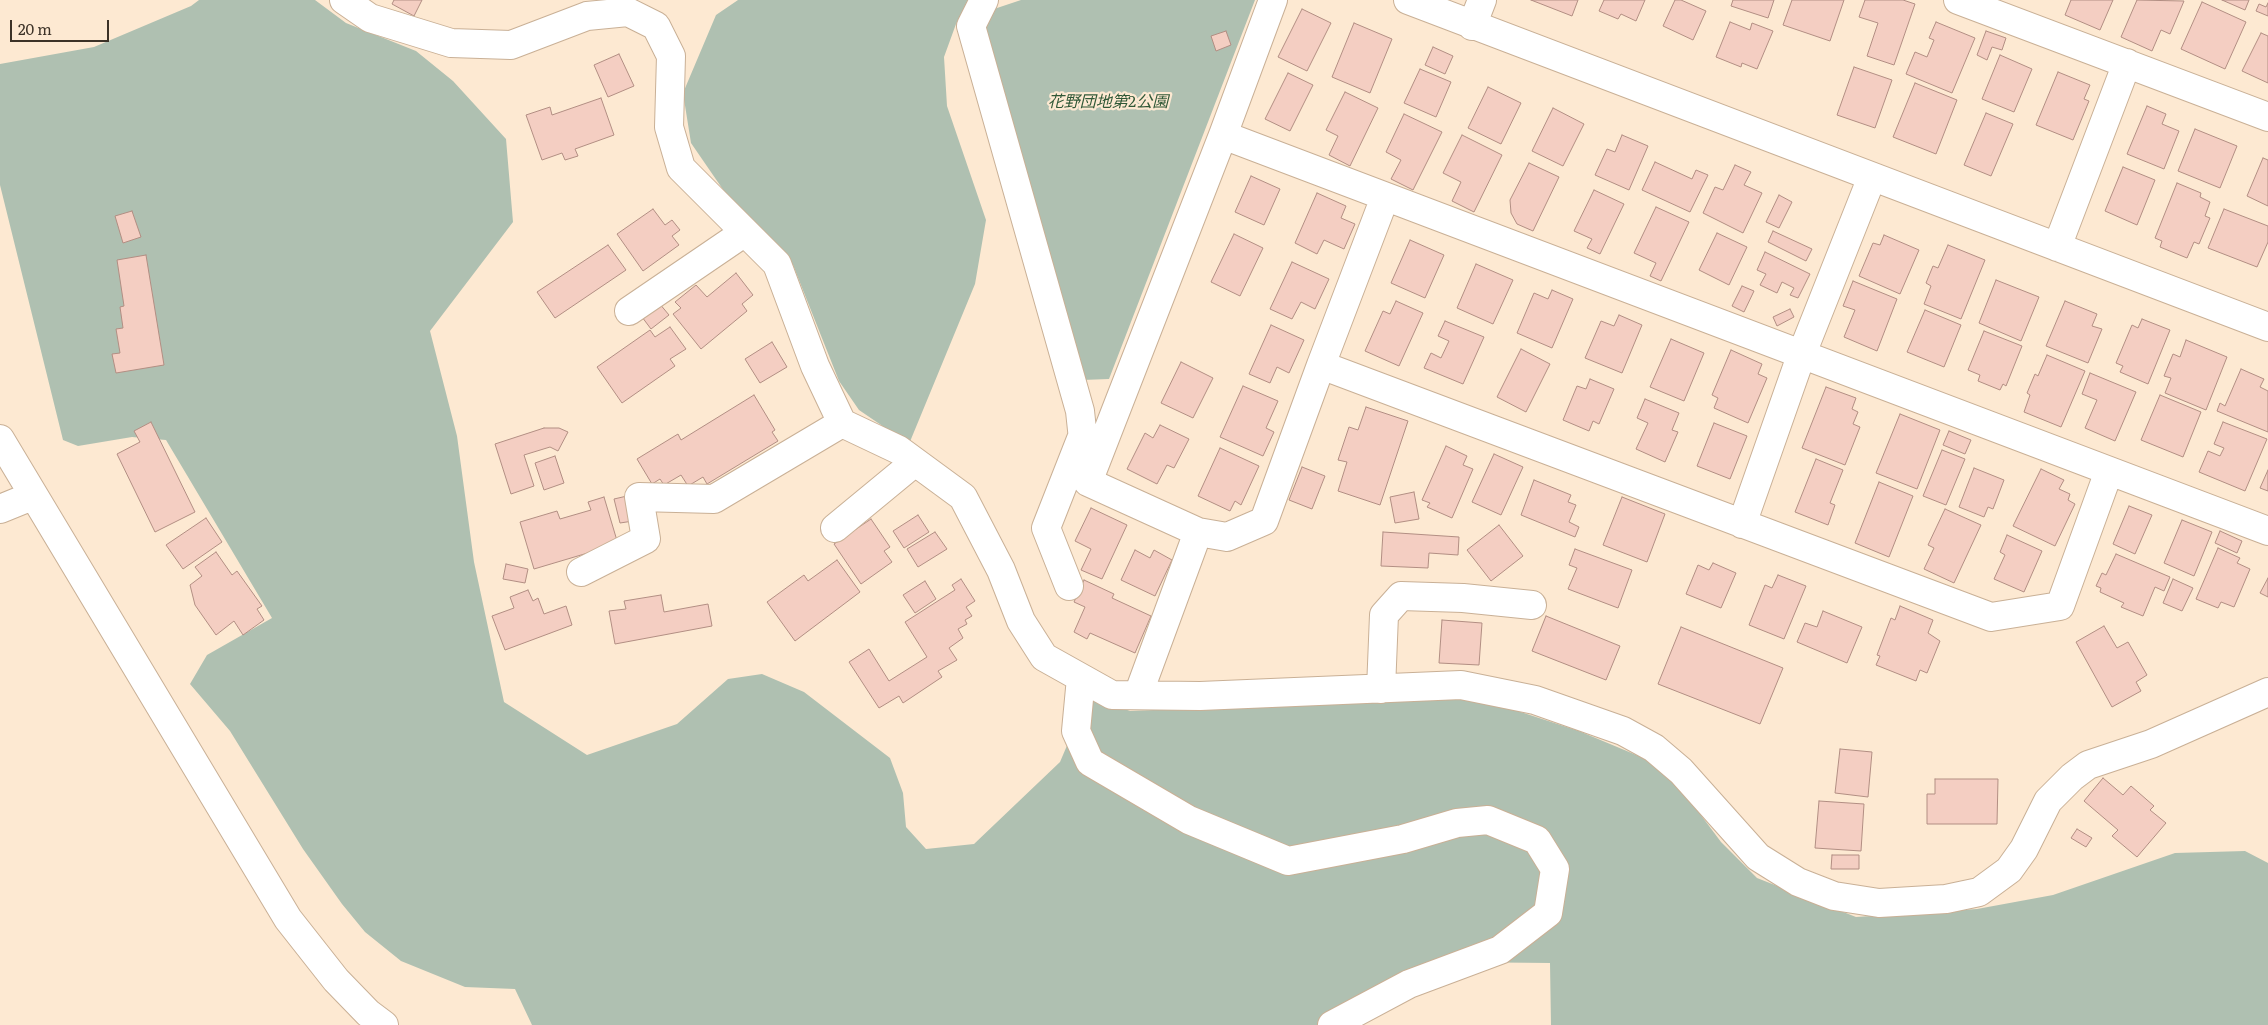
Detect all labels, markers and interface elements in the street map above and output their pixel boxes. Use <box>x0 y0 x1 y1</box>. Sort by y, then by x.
scale bar <box>12 10 111 42</box>
text: 20 m <box>18 17 52 40</box>
park label: 花野団地第2公園 <box>1048 92 1168 112</box>

